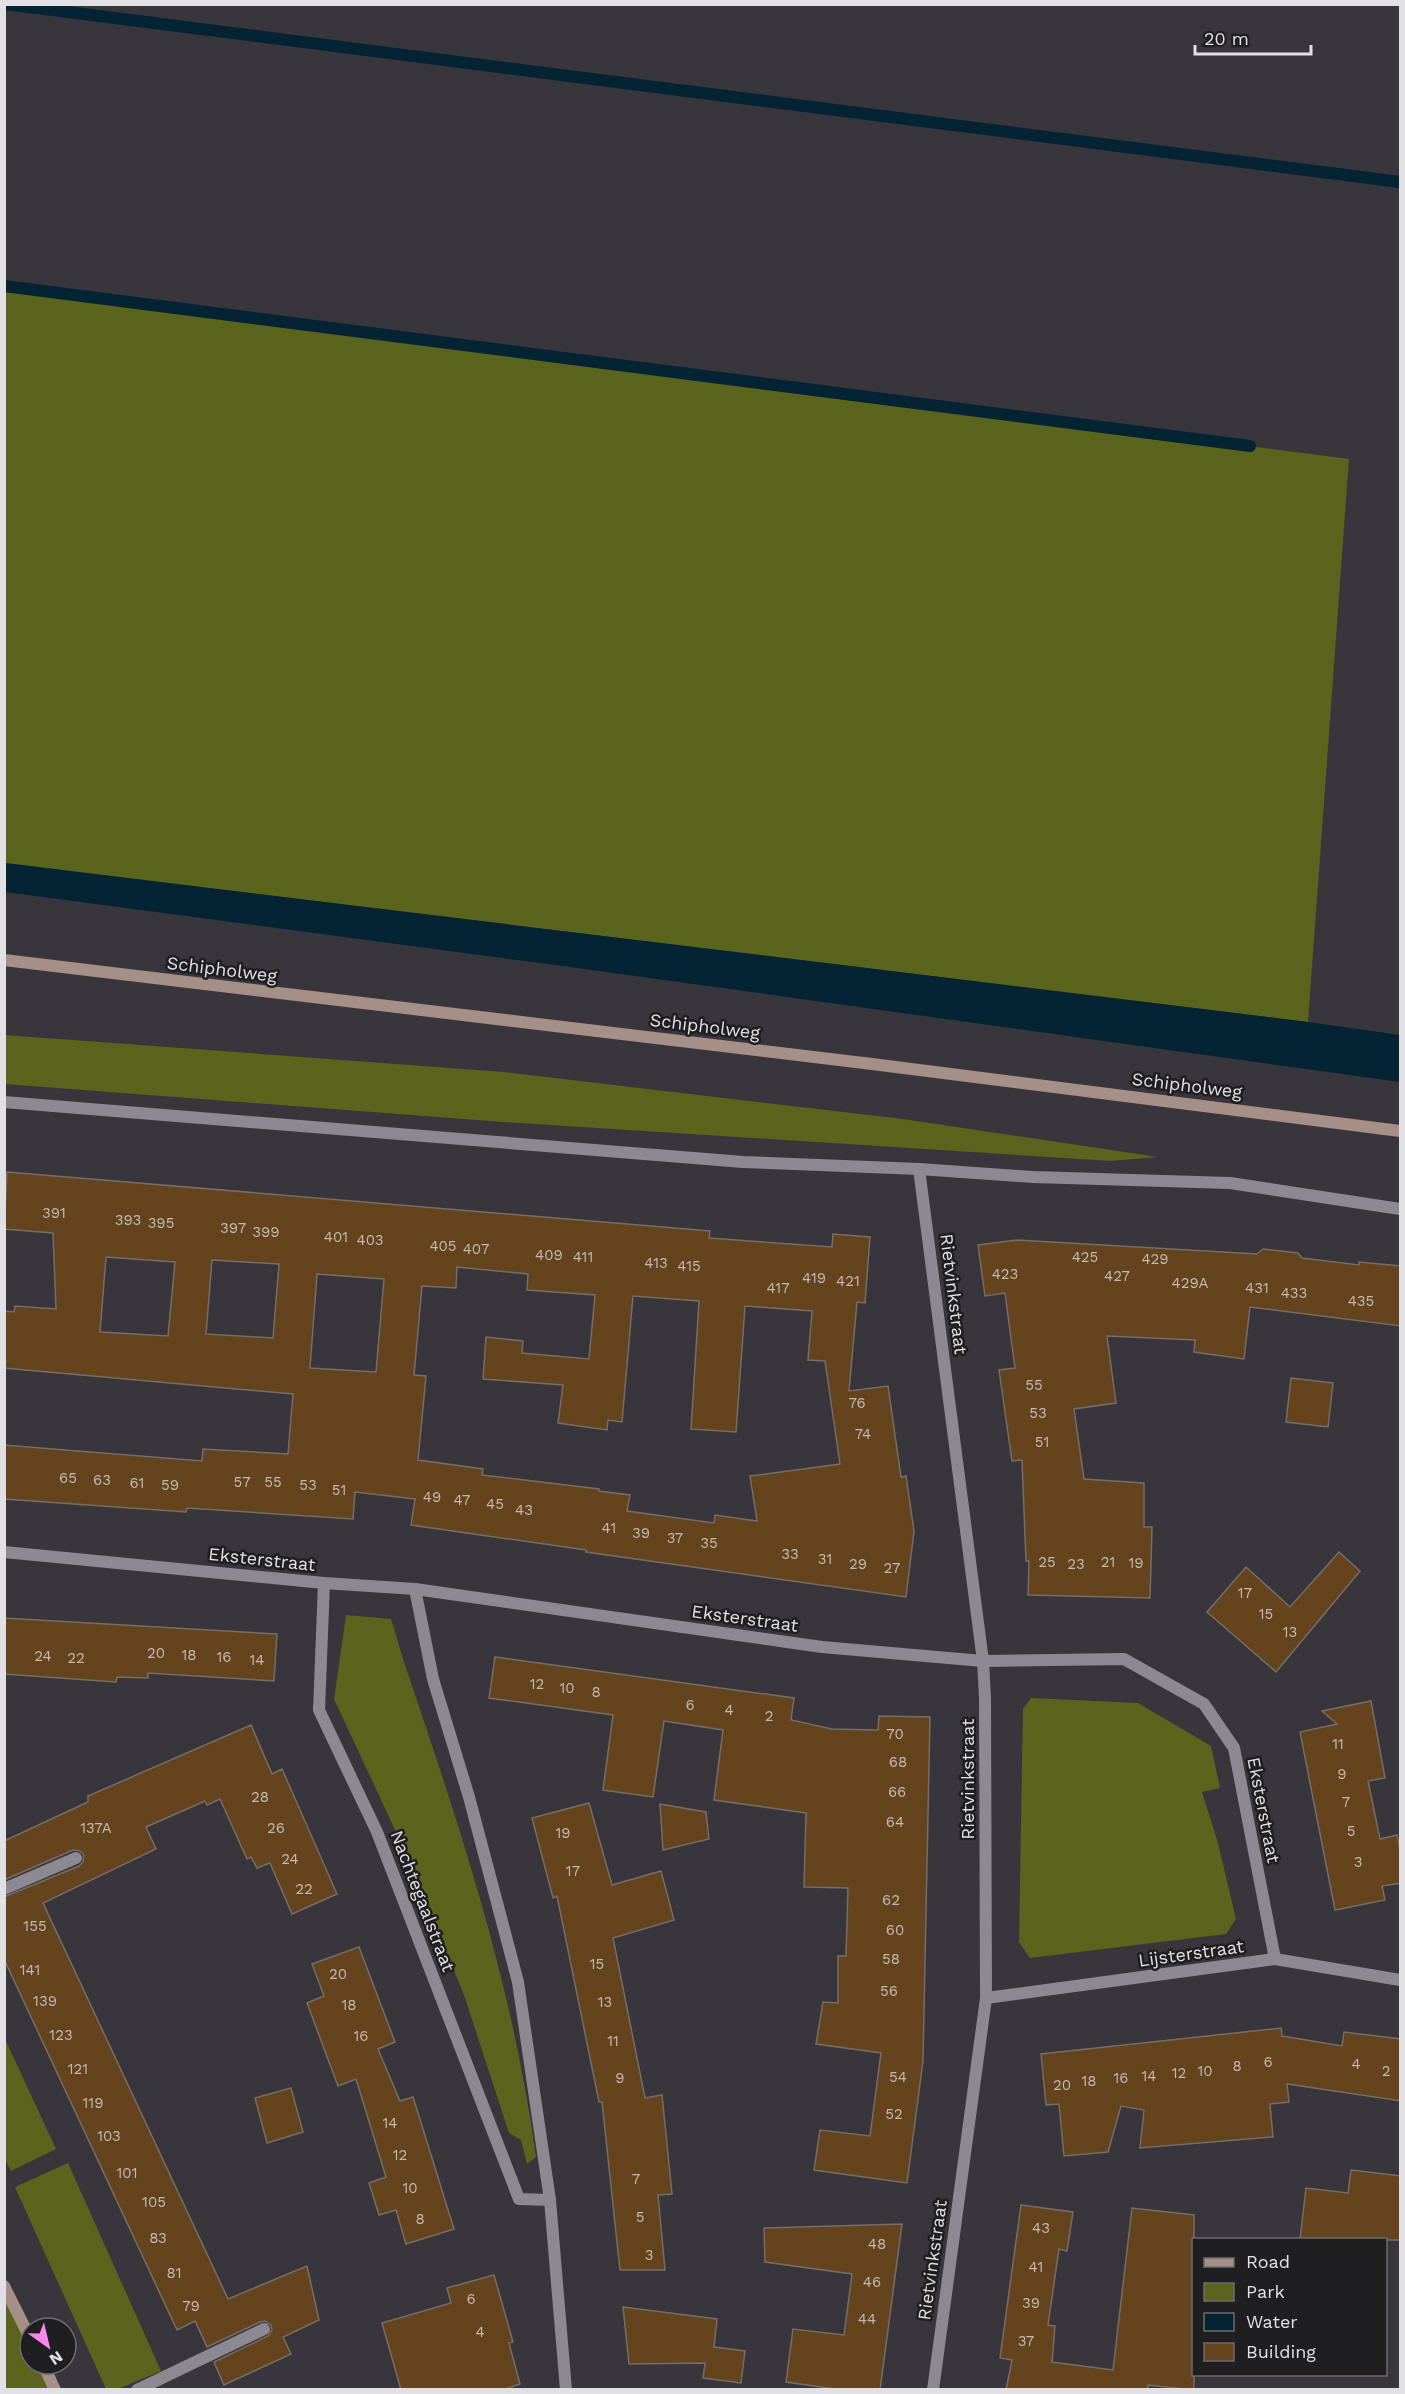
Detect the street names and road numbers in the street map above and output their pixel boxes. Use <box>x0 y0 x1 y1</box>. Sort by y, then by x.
street label: Schipholweg <box>166 952 279 986</box>
street label: Schipholweg <box>649 1009 762 1043</box>
street label: Schipholweg <box>1131 1068 1244 1102</box>
street label: Rietvinkstraat <box>936 1233 972 1356</box>
street label: Eksterstraat <box>207 1543 317 1575</box>
street label: Eksterstraat <box>690 1600 800 1636</box>
street label: Rietvinkstraat <box>957 1718 978 1840</box>
street label: Eksterstraat <box>1243 1755 1285 1865</box>
street label: Nachtegaalstraat <box>386 1827 460 1975</box>
street label: Lijsterstraat <box>1137 1935 1246 1971</box>
street label: Rietvinkstraat <box>913 2198 951 2322</box>

